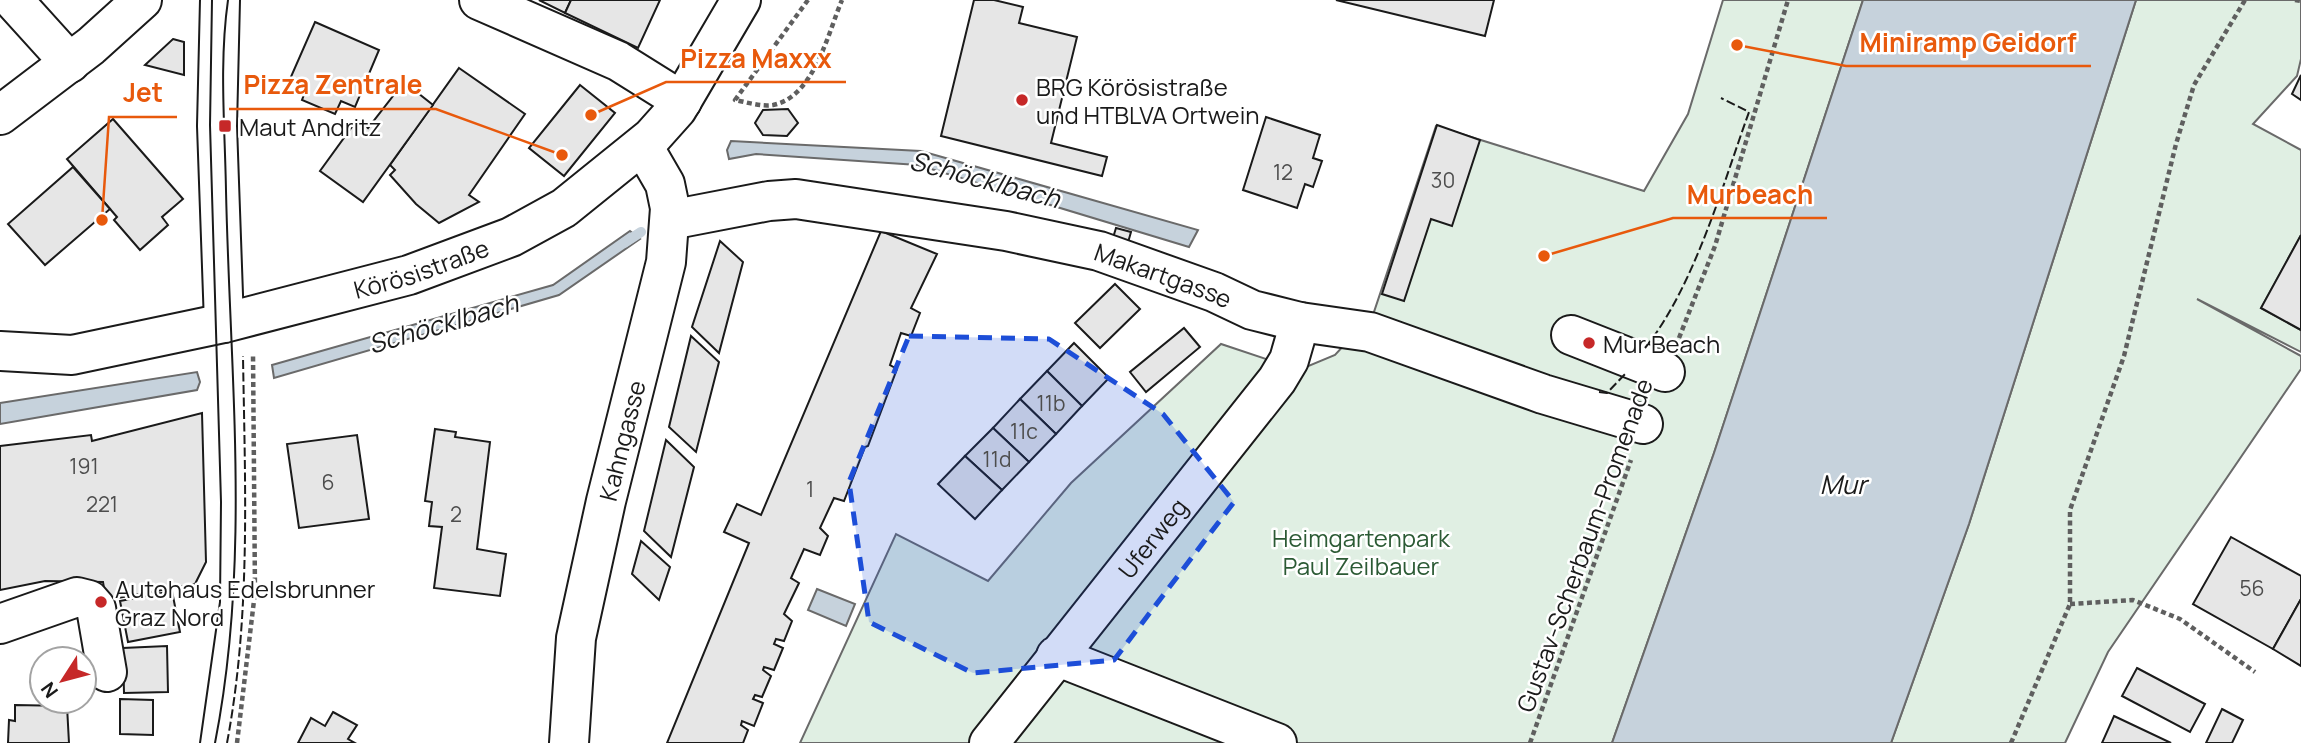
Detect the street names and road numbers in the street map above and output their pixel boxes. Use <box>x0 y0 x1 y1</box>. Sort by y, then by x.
street label: Körösistraße <box>350 230 493 305</box>
street label: Makartgasse <box>1090 234 1238 315</box>
street label: Gustav-Scherbaum-Promenade <box>1508 374 1660 716</box>
street label: Kahngasse <box>590 377 652 504</box>
street label: Uferweg <box>1110 491 1194 585</box>

